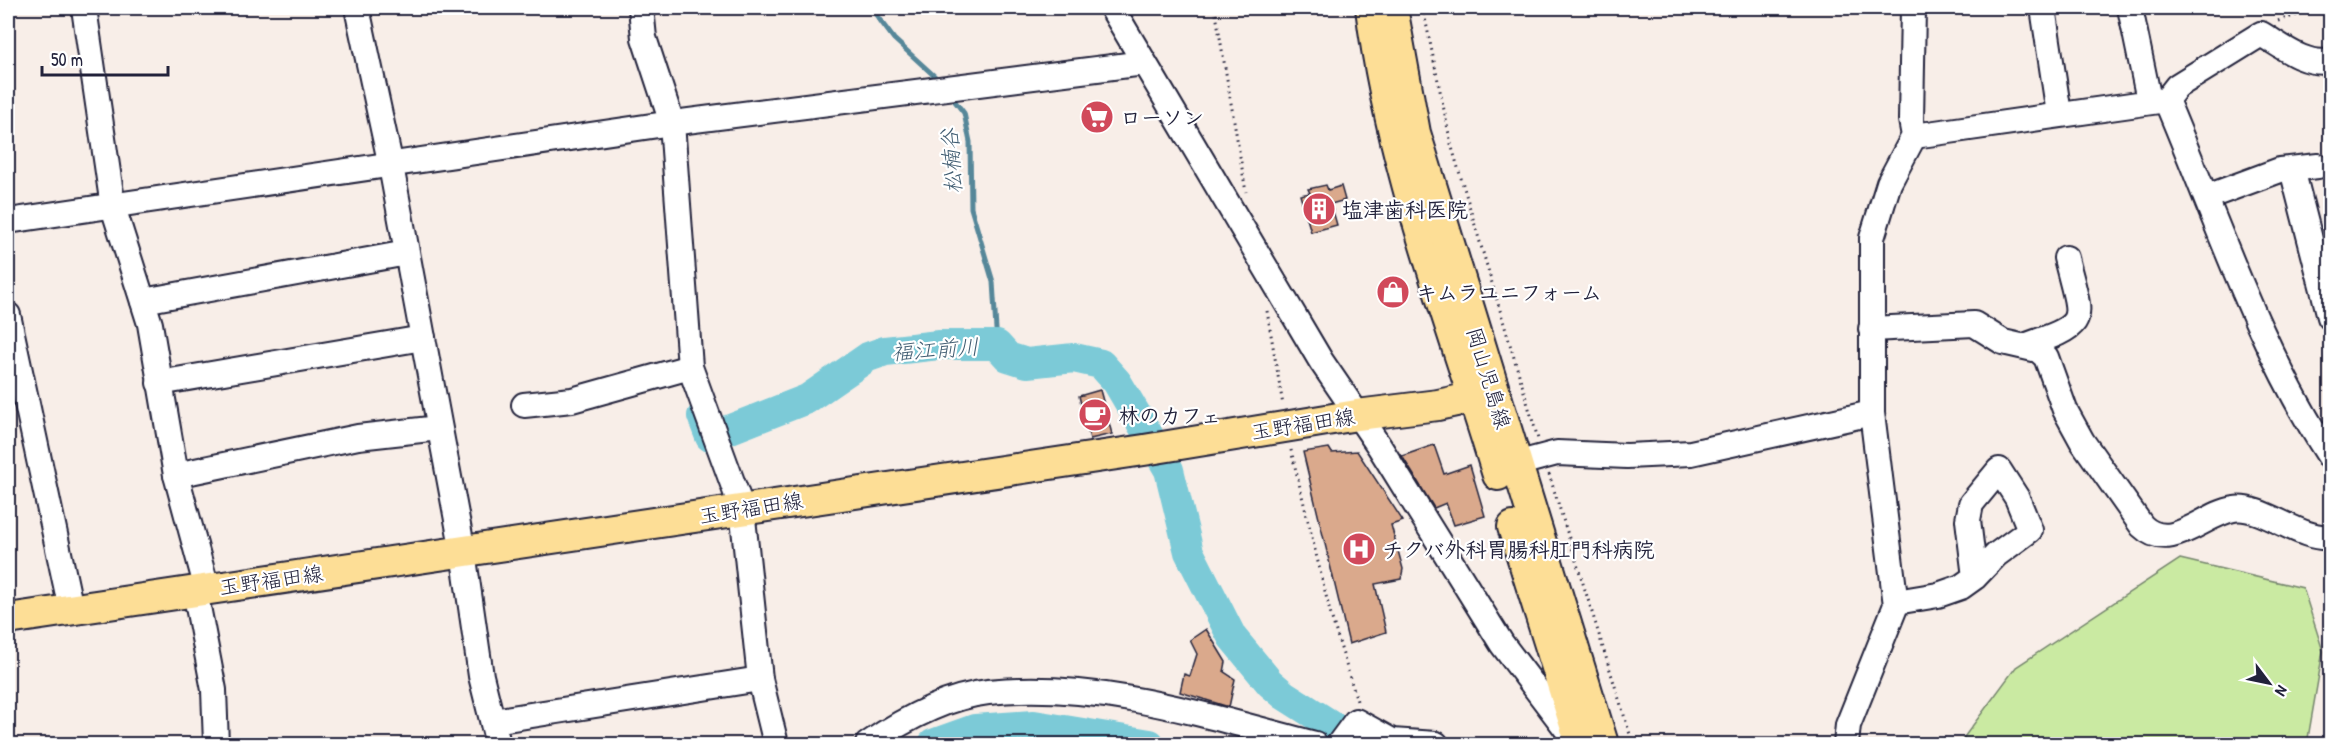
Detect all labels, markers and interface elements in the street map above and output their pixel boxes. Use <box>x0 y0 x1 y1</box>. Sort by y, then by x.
scale bar <box>42 39 168 77</box>
text: 50 m <box>51 47 83 72</box>
supermarket icon: ローソン <box>1079 99 1115 135</box>
place label: ローソン <box>1120 103 1204 132</box>
water label: 松楠谷 <box>934 126 968 195</box>
building icon: 塩津歯科医院 <box>1301 191 1337 227</box>
place label: 塩津歯科医院 <box>1342 195 1468 224</box>
shop icon: キムラユニフォーム <box>1375 274 1411 310</box>
place label: キムラユニフォーム <box>1416 278 1602 307</box>
street label: 岡山児島線 <box>1460 324 1518 432</box>
water label: 福江前川 <box>890 331 980 367</box>
cafe icon: 林のカフェ <box>1077 397 1113 433</box>
place label: 林のカフェ <box>1118 401 1221 430</box>
street label: 玉野福田線 <box>1249 401 1357 447</box>
street label: 玉野福田線 <box>697 485 805 531</box>
hospital icon: チクバ外科胃腸科肛門科病院 <box>1341 531 1377 567</box>
place label: チクバ外科胃腸科肛門科病院 <box>1382 535 1655 564</box>
street label: 玉野福田線 <box>217 558 325 602</box>
north arrow <box>2239 653 2299 713</box>
text: N <box>2270 682 2293 701</box>

